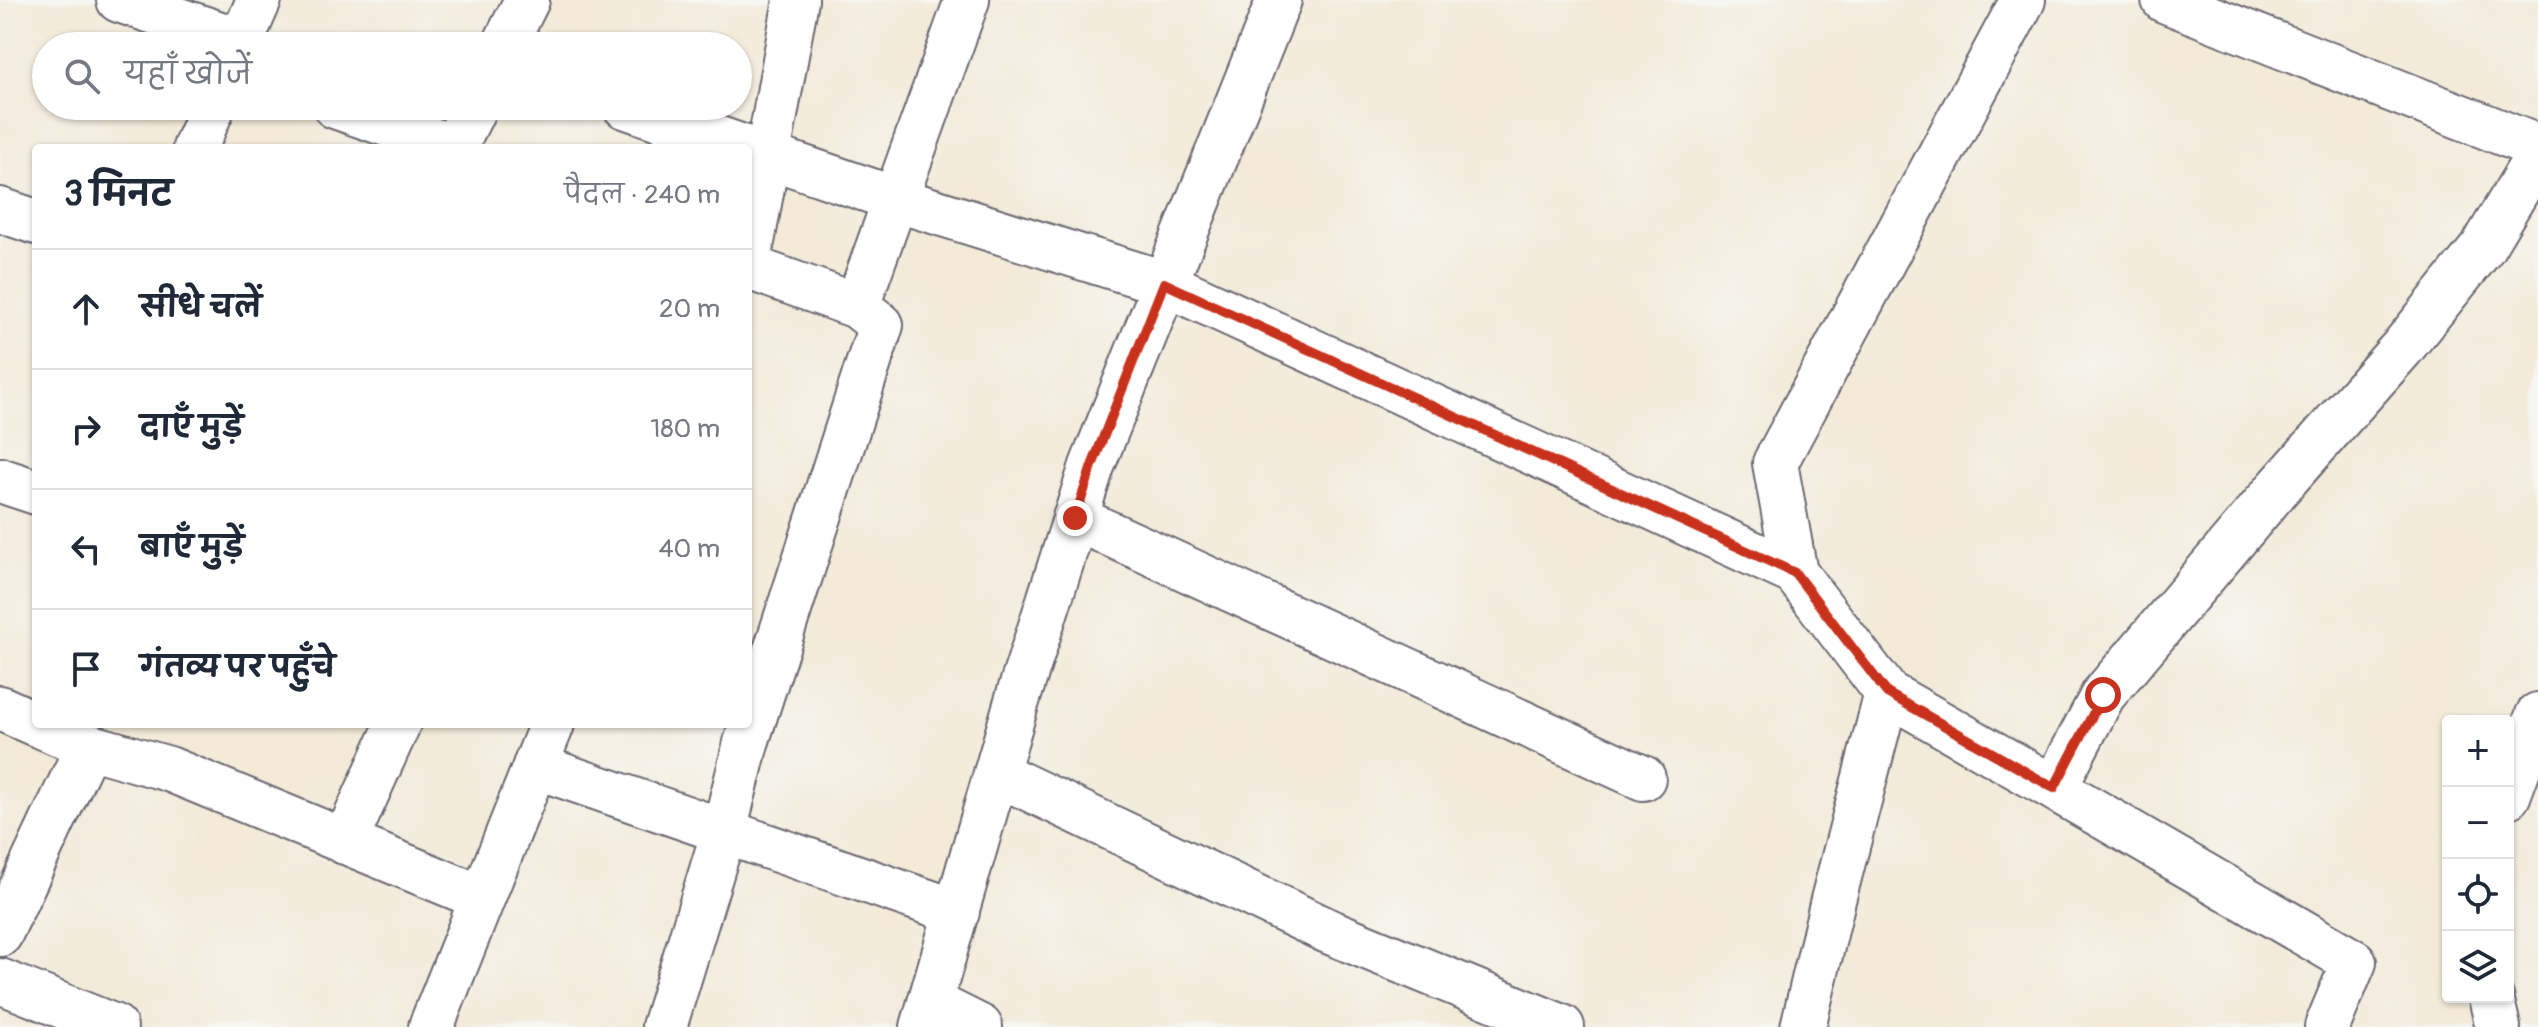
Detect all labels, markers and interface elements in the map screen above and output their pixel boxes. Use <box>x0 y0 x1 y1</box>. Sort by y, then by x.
search box <box>32 32 752 120</box>
icon: search <box>60 54 104 98</box>
text: यहाँ खोजें <box>124 56 252 93</box>
text: 3 मिनट <box>64 173 173 216</box>
text: पैदल · 240 m <box>564 179 720 211</box>
icon: ahead <box>64 287 108 331</box>
text: सीधे चलें <box>140 289 262 326</box>
text: 20 m <box>659 293 720 325</box>
icon: right <box>64 407 108 451</box>
text: दाएँ मुड़ें <box>140 409 243 446</box>
text: 180 m <box>650 413 720 445</box>
route end <box>1057 500 1093 536</box>
icon: left <box>64 527 108 571</box>
text: बाएँ मुड़ें <box>140 529 244 566</box>
text: 40 m <box>658 533 720 565</box>
icon: arrive <box>64 647 108 691</box>
text: गंतव्य पर पहुँचे <box>140 649 335 686</box>
route start <box>2085 677 2121 713</box>
map controls <box>2442 715 2514 1003</box>
button: + <box>2442 715 2514 787</box>
button: − <box>2442 787 2514 859</box>
button: locate <box>2442 859 2514 931</box>
button: layers <box>2442 931 2514 1003</box>

